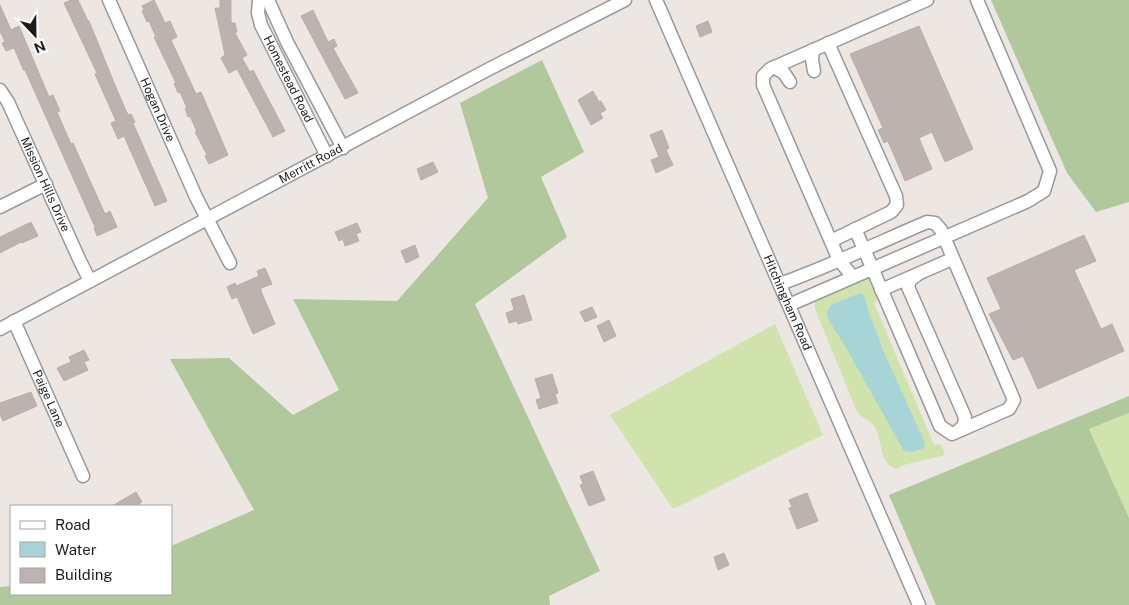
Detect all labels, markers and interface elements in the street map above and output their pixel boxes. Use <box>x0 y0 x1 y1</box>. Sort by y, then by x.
north arrow <box>10 10 60 60</box>
street label: Homestead Road <box>261 33 316 125</box>
text: N <box>32 38 48 57</box>
street label: Hogan Drive <box>137 76 178 144</box>
street label: Mission Hills Drive <box>18 135 73 234</box>
street label: Merritt Road <box>277 141 345 186</box>
street label: Hitchingham Road <box>761 253 814 353</box>
street label: Paige Lane <box>30 368 67 430</box>
legend <box>10 505 172 595</box>
text: Road <box>55 516 91 533</box>
text: Water <box>55 541 97 558</box>
text: Building <box>55 566 113 583</box>

